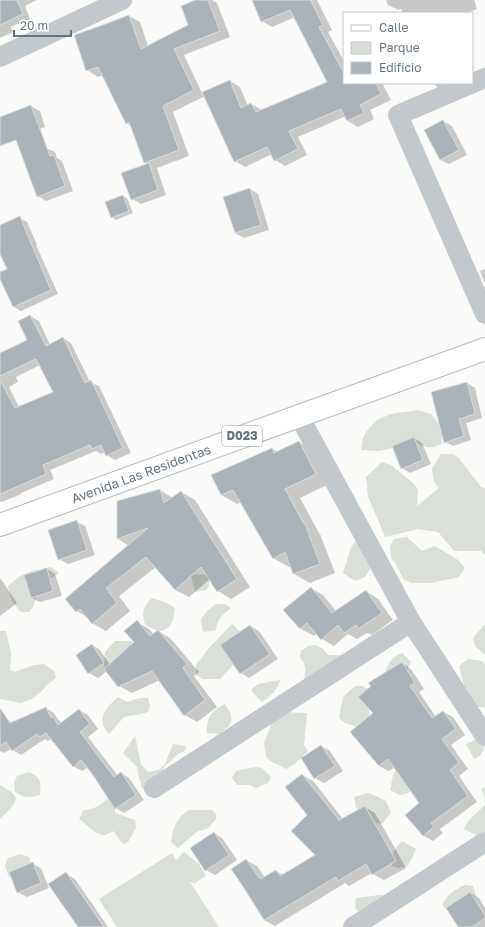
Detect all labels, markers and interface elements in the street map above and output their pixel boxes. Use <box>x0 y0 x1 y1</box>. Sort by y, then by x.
scale bar <box>14 12 71 38</box>
legend <box>343 12 473 84</box>
text: 20 m <box>20 18 48 33</box>
text: Calle <box>379 20 409 35</box>
text: Parque <box>379 40 420 55</box>
text: Edificio <box>379 60 421 75</box>
road number: D023 <box>222 426 262 446</box>
street label: Avenida Las Residentas <box>69 441 213 506</box>

